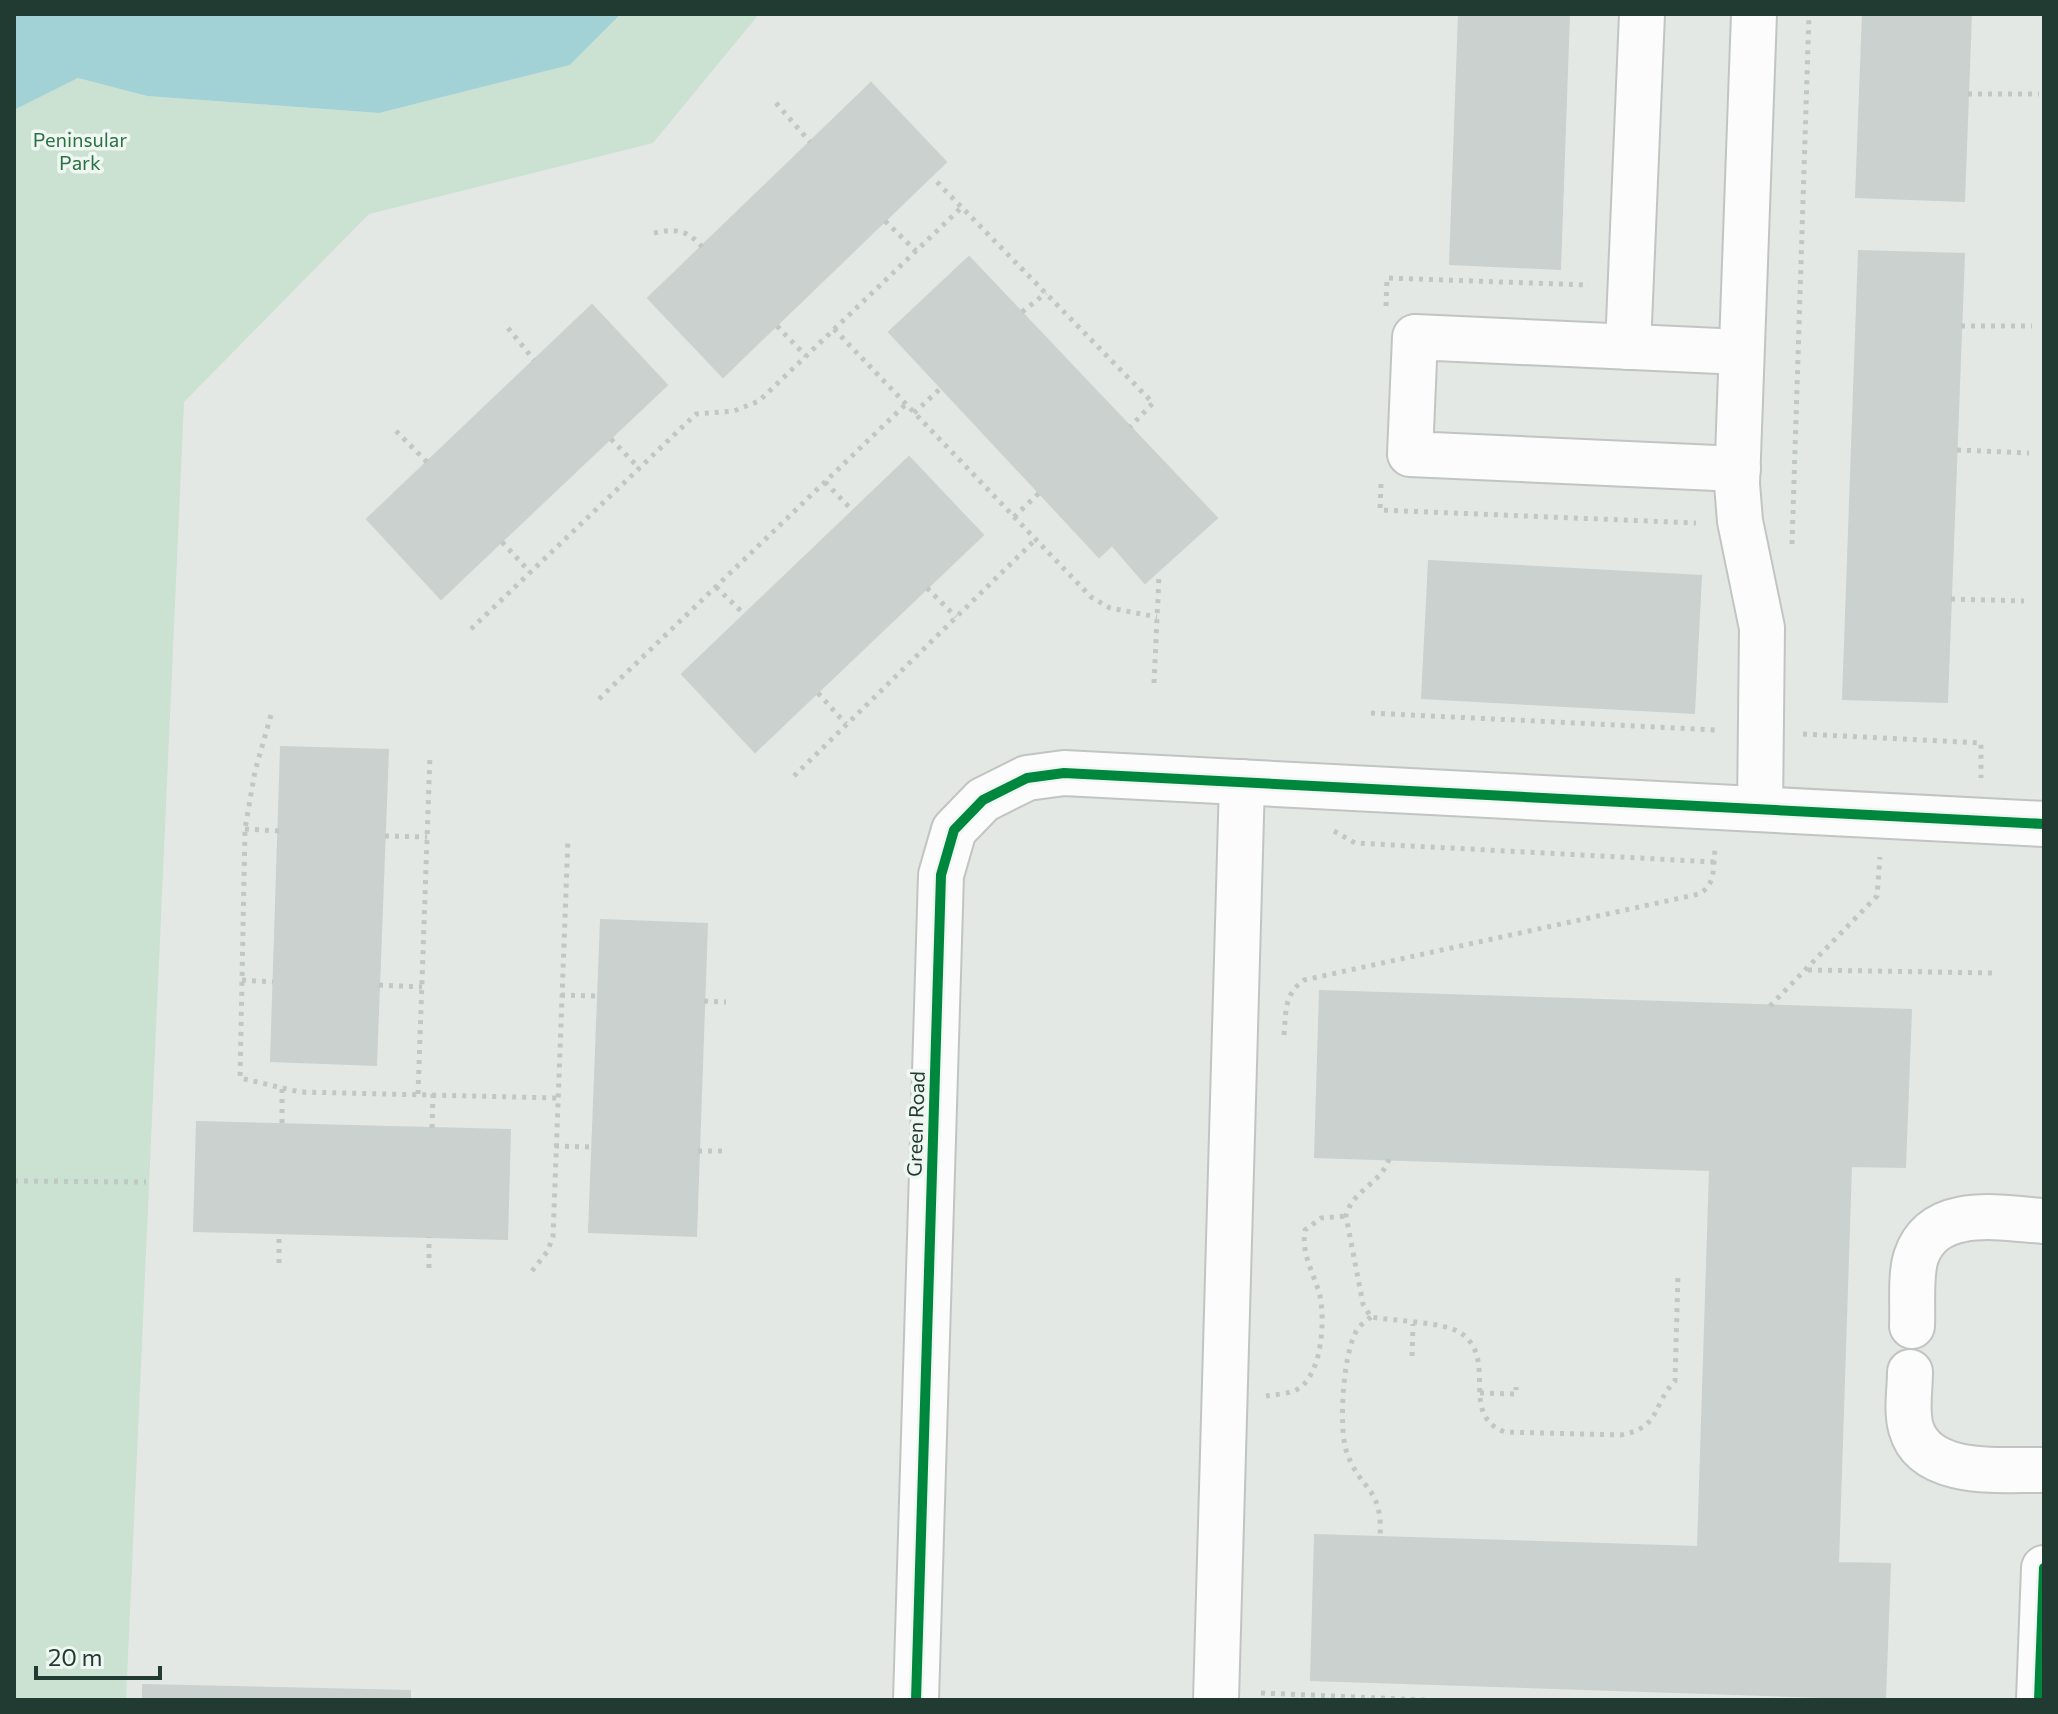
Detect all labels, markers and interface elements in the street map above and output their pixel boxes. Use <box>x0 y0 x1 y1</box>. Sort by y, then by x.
park label: Peninsular Park <box>33 127 127 174</box>
street label: Green Road <box>901 1071 929 1177</box>
scale bar <box>36 1630 160 1680</box>
text: 20 m <box>48 1642 102 1671</box>

